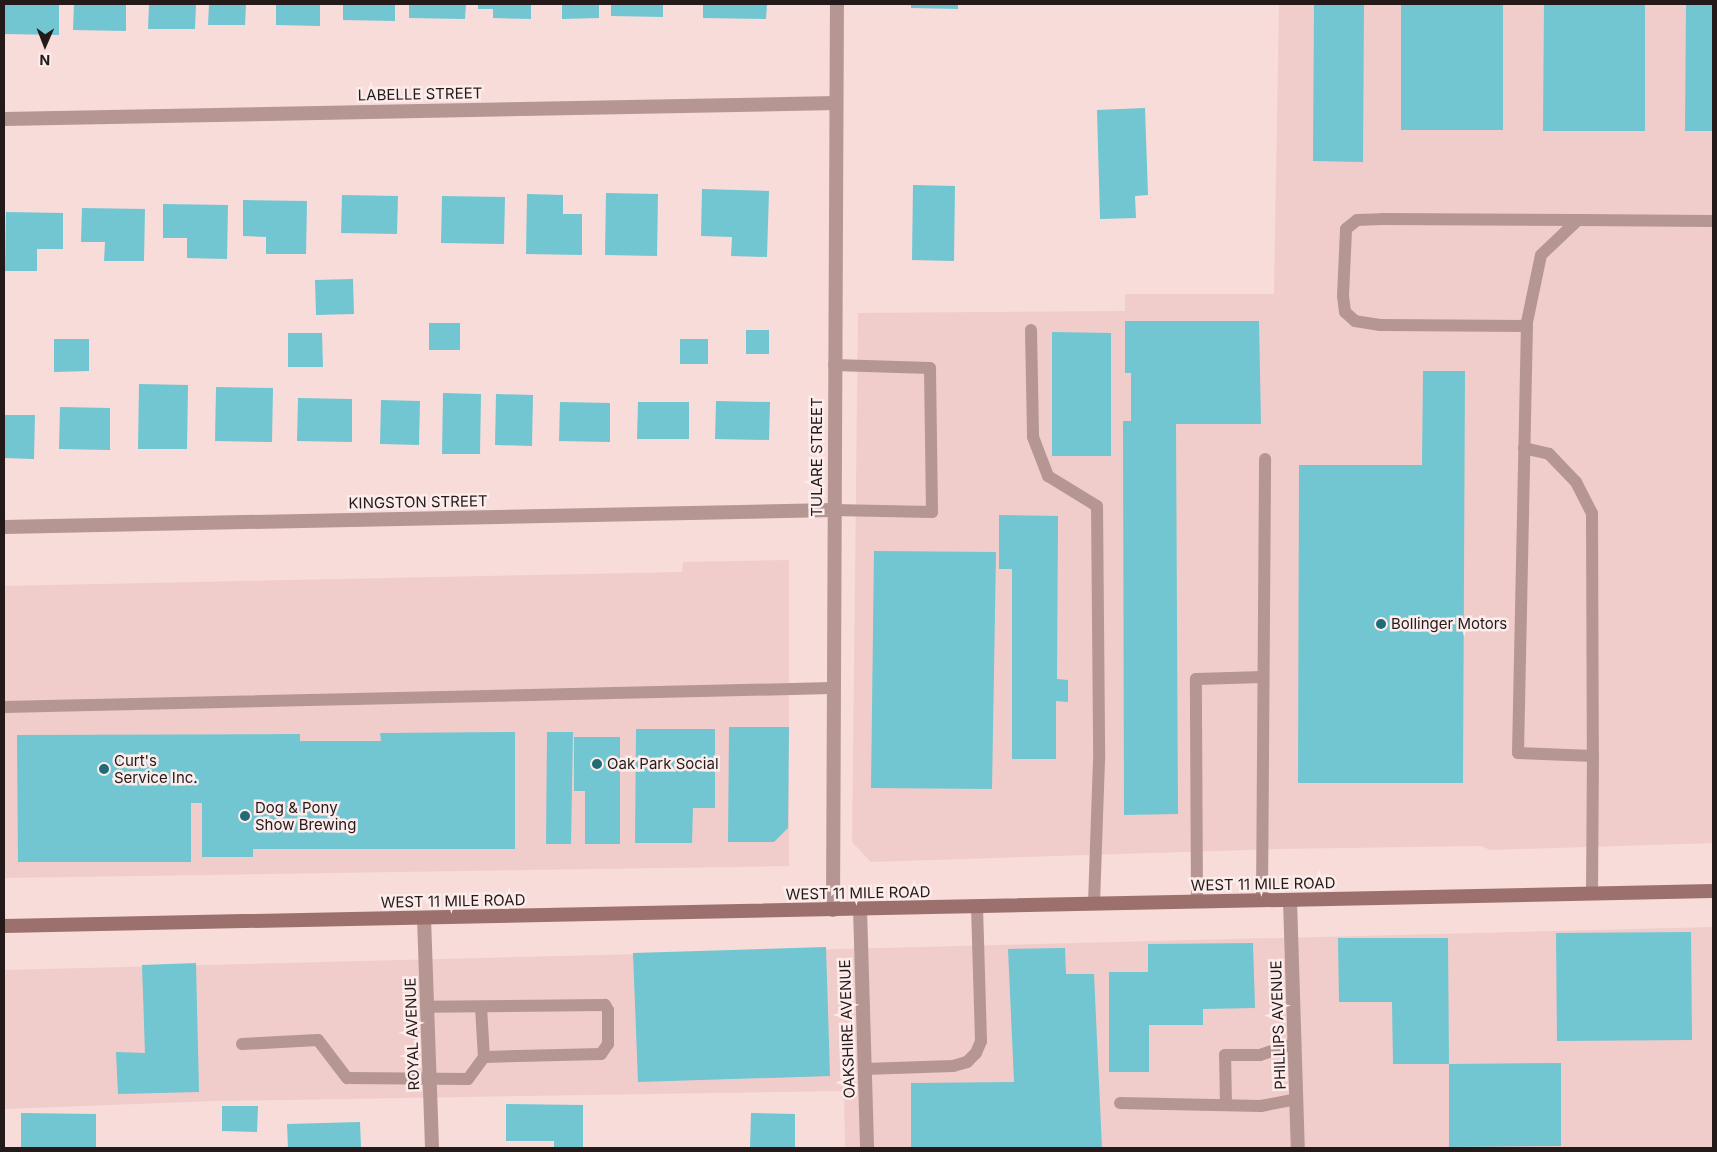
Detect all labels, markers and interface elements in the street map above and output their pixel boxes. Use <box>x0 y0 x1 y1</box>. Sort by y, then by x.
north arrow <box>20 20 70 70</box>
text: N <box>39 52 50 69</box>
street label: LABELLE STREET <box>358 84 482 104</box>
street label: TULARE STREET <box>808 397 826 517</box>
street label: KINGSTON STREET <box>348 492 488 512</box>
place label: Bollinger Motors <box>1391 615 1507 633</box>
marker: Bollinger Motors <box>1375 618 1387 630</box>
place label: Curt's Service Inc. <box>114 751 198 786</box>
place label: Oak Park Social <box>607 755 719 773</box>
marker: Oak Park Social <box>591 758 603 770</box>
marker: Curt's Service Inc. <box>98 763 110 775</box>
place label: Dog & Pony Show Brewing <box>255 798 356 833</box>
marker: Dog & Pony Show Brewing <box>239 810 251 822</box>
street label: WEST 11 MILE ROAD <box>1190 874 1336 894</box>
street label: WEST 11 MILE ROAD <box>785 883 931 903</box>
street label: WEST 11 MILE ROAD <box>380 891 526 911</box>
street label: OAKSHIRE AVENUE <box>836 959 858 1099</box>
street label: PHILLIPS AVENUE <box>1267 960 1289 1090</box>
street label: ROYAL AVENUE <box>401 977 423 1091</box>

